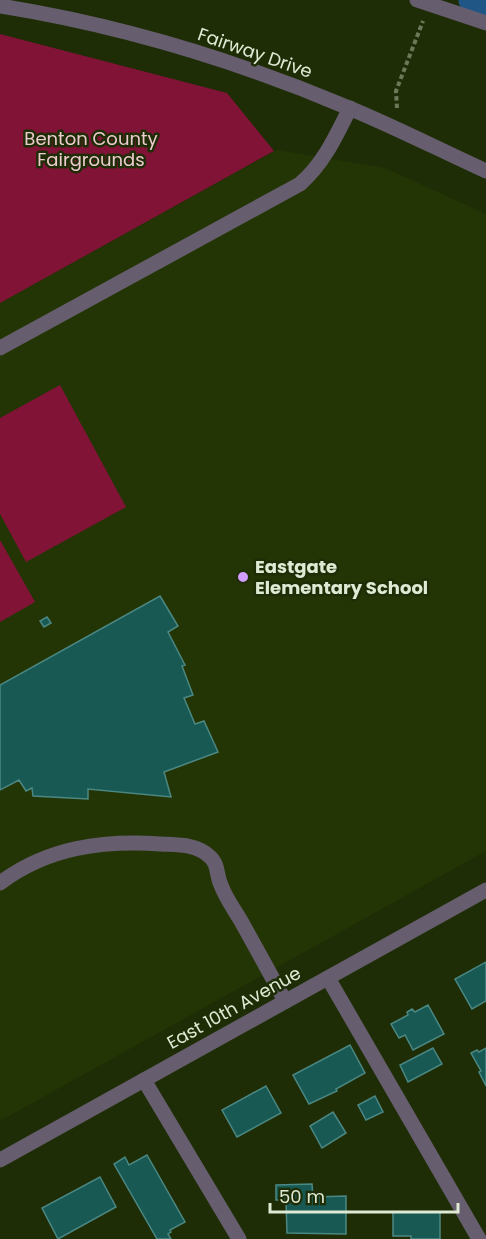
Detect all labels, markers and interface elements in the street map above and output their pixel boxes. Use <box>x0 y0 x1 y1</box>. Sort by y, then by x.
street label: Fairway Drive <box>195 21 316 84</box>
park label: Benton County Fairgrounds <box>24 126 158 172</box>
place label: Eastgate Elementary School <box>255 554 428 600</box>
marker: Eastgate Elementary School <box>236 570 250 584</box>
street label: East 10th Avenue <box>162 960 305 1055</box>
scale bar <box>270 1176 458 1214</box>
text: 50 m <box>279 1184 325 1209</box>

